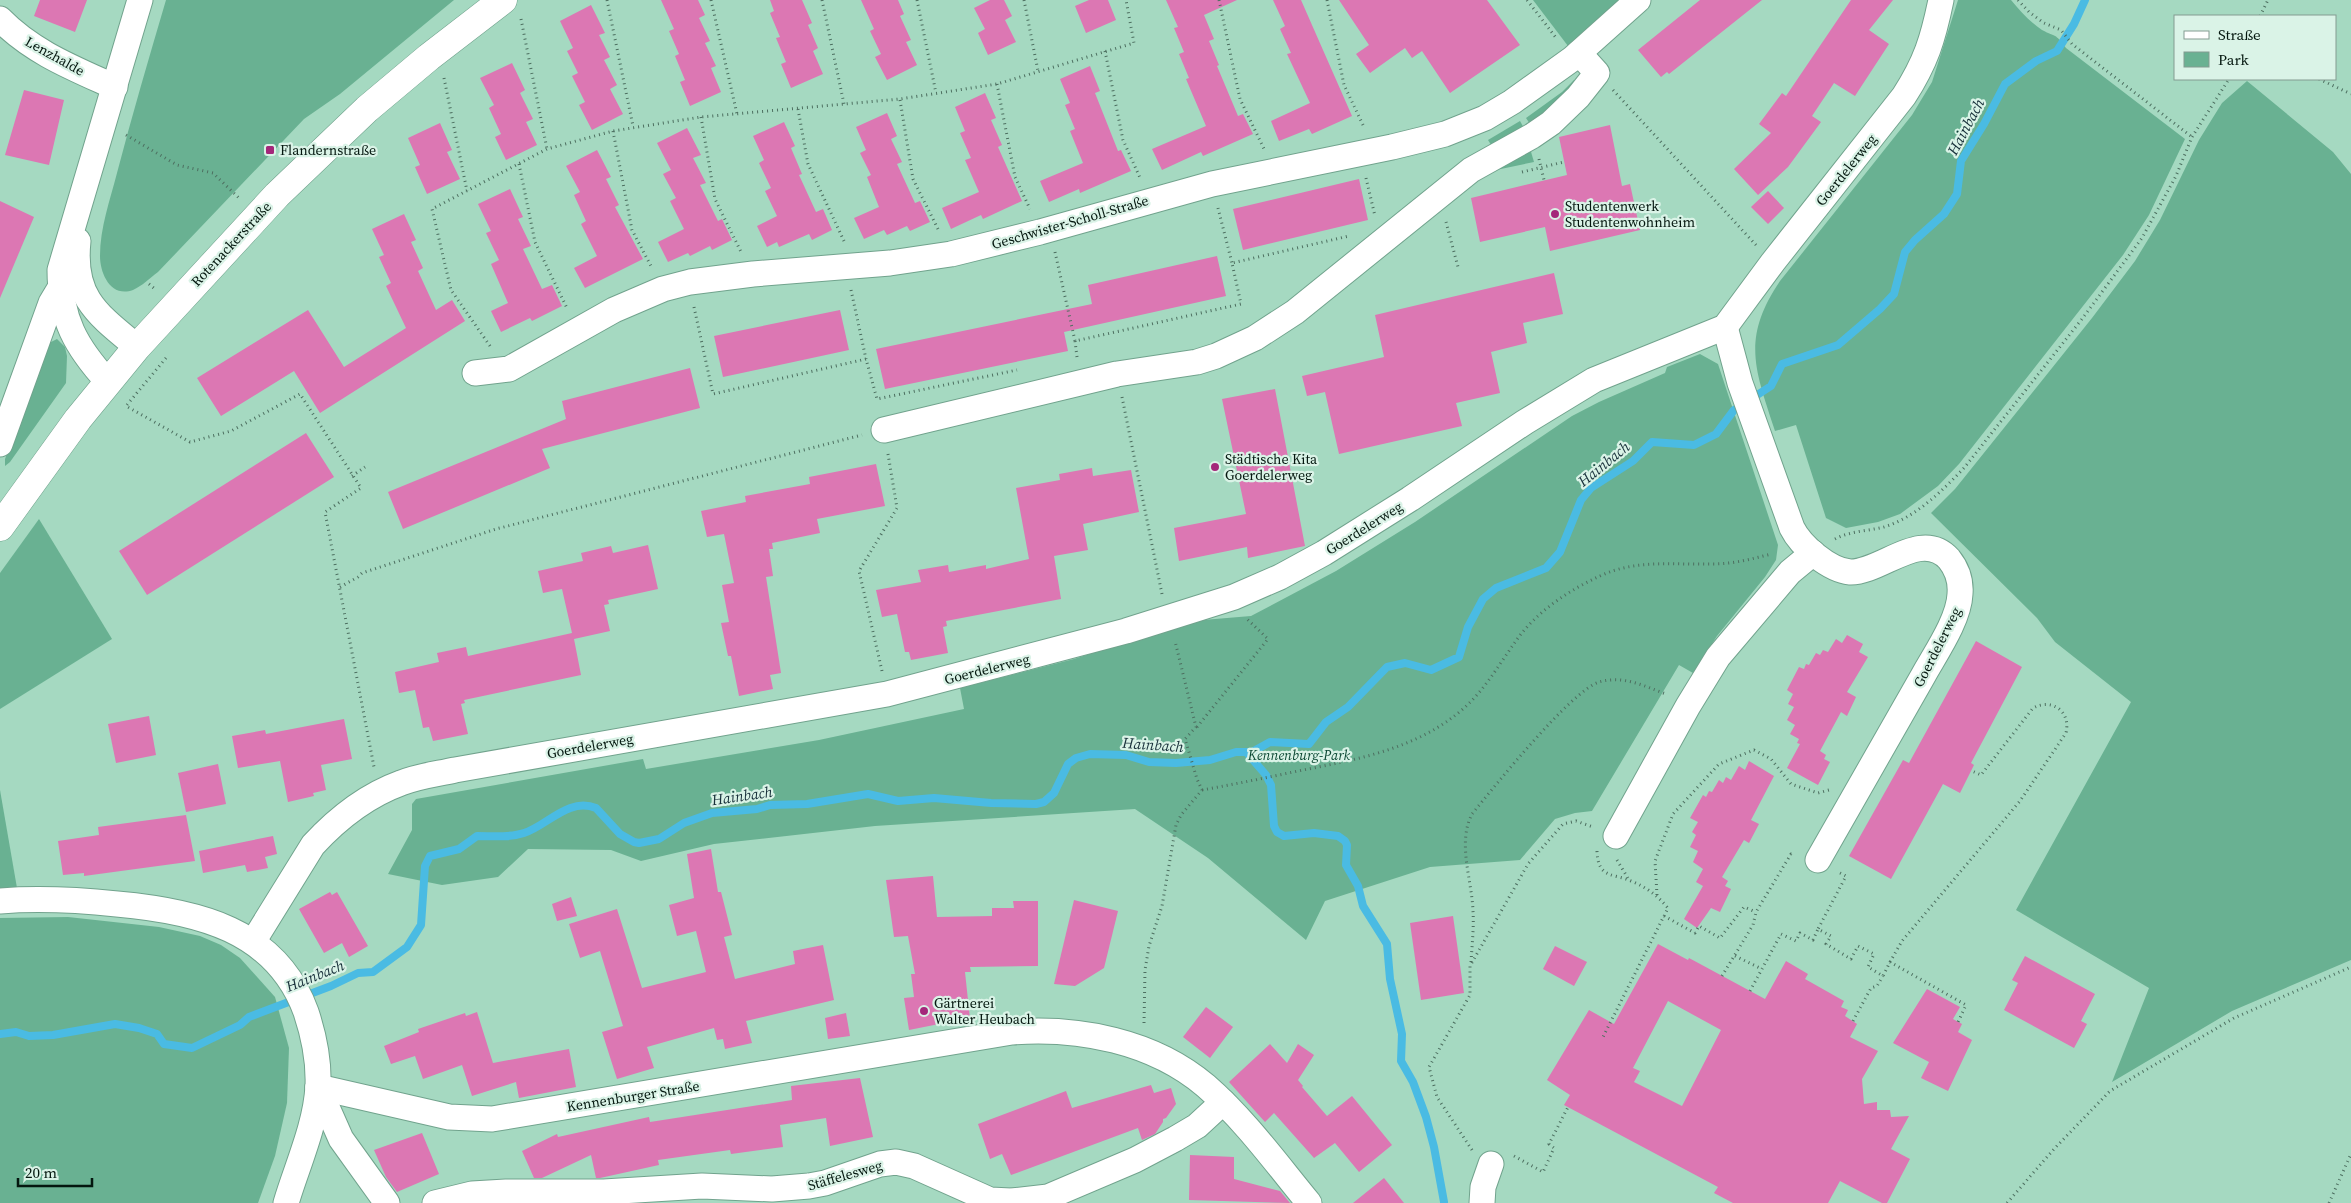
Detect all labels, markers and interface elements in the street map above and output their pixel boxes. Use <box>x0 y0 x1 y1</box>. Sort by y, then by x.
legend <box>2174 15 2336 80</box>
text: Straße <box>2218 24 2261 45</box>
street label: Lenzhalde <box>22 31 88 81</box>
text: Park <box>2218 49 2250 70</box>
water label: Hainbach <box>1941 95 1989 160</box>
street label: Goerdelerweg <box>1811 130 1881 210</box>
place label: Flandernstraße <box>280 140 376 160</box>
marker: Flandernstraße <box>264 144 276 156</box>
street label: Geschwister-Scholl-Straße <box>989 190 1151 254</box>
place label: Studentenwerk Studentenwohnheim <box>1565 196 1695 232</box>
street label: Rotenackerstraße <box>186 197 276 291</box>
marker: Studentenwerk Studentenwohnheim <box>1549 208 1561 220</box>
water label: Hainbach <box>1573 436 1634 492</box>
place label: Städtische Kita Goerdelerweg <box>1225 449 1318 485</box>
marker: Städtische Kita Goerdelerweg <box>1209 461 1221 473</box>
street label: Goerdelerweg <box>1322 496 1406 560</box>
street label: Goerdelerweg <box>1908 604 1966 690</box>
street label: Goerdelerweg <box>942 649 1032 689</box>
street label: Goerdelerweg <box>545 729 635 763</box>
water label: Hainbach <box>1121 732 1184 757</box>
park label: Kennenburg-Park <box>1247 745 1351 765</box>
water label: Hainbach <box>709 781 774 810</box>
water label: Hainbach <box>282 954 347 997</box>
place label: Gärtnerei Walter Heubach <box>934 993 1035 1029</box>
marker: Gärtnerei Walter Heubach <box>918 1005 930 1017</box>
street label: Kennenburger Straße <box>565 1076 701 1116</box>
street label: Stäffelesweg <box>805 1155 885 1195</box>
scale bar <box>18 1156 91 1188</box>
text: 20 m <box>25 1162 57 1183</box>

